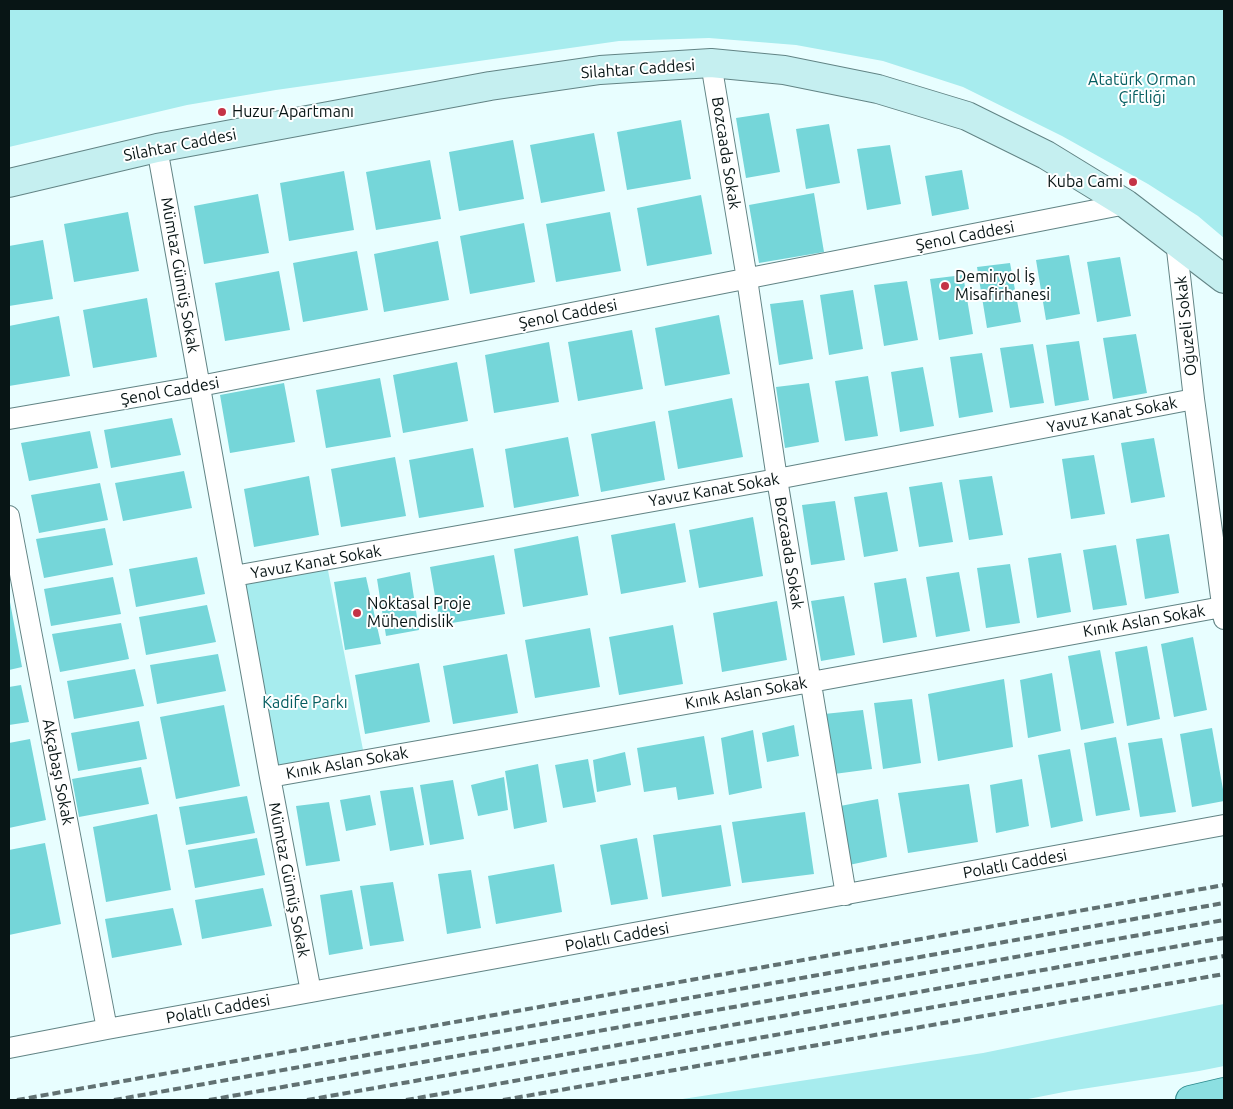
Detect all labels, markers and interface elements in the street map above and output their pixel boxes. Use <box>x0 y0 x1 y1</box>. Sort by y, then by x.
street label: Silahtar Caddesi <box>580 55 696 83</box>
park label: Atatürk Orman Çiftliği <box>1088 70 1196 108</box>
street label: Bozcaada Sokak <box>708 95 744 211</box>
place label: Huzur Apartmanı <box>232 102 354 122</box>
marker: Huzur Apartmanı <box>216 106 228 118</box>
street label: Silahtar Caddesi <box>122 125 238 165</box>
place label: Kuba Cami <box>1047 172 1123 192</box>
marker: Kuba Cami <box>1127 176 1139 188</box>
street label: Mümtaz Gümüş Sokak <box>157 196 203 354</box>
street label: Şenol Caddesi <box>914 217 1016 255</box>
place label: Demiryol İş Misafirhanesi <box>955 267 1050 305</box>
street label: Oğuzeli Sokak <box>1171 275 1201 377</box>
marker: Demiryol İş Misafirhanesi <box>939 280 951 292</box>
street label: Şenol Caddesi <box>517 295 619 333</box>
street label: Şenol Caddesi <box>119 373 221 409</box>
street label: Yavuz Kanat Sokak <box>1045 393 1179 437</box>
street label: Yavuz Kanat Sokak <box>647 469 781 511</box>
street label: Bozcaada Sokak <box>771 495 807 611</box>
street label: Yavuz Kanat Sokak <box>249 541 383 583</box>
place label: Noktasal Proje Mühendislik <box>367 594 471 632</box>
street label: Kınık Aslan Sokak <box>1081 601 1207 641</box>
marker: Noktasal Proje Mühendislik <box>351 607 363 619</box>
street label: Kınık Aslan Sokak <box>683 673 809 713</box>
park label: Kadife Parkı <box>262 693 348 713</box>
street label: Akçabaşı Sokak <box>38 717 78 827</box>
street label: Kınık Aslan Sokak <box>284 743 410 783</box>
street label: Mümtaz Gümüş Sokak <box>265 801 313 959</box>
street label: Polatlı Caddesi <box>961 845 1069 883</box>
street label: Polatlı Caddesi <box>563 918 671 956</box>
street label: Polatlı Caddesi <box>164 990 272 1028</box>

